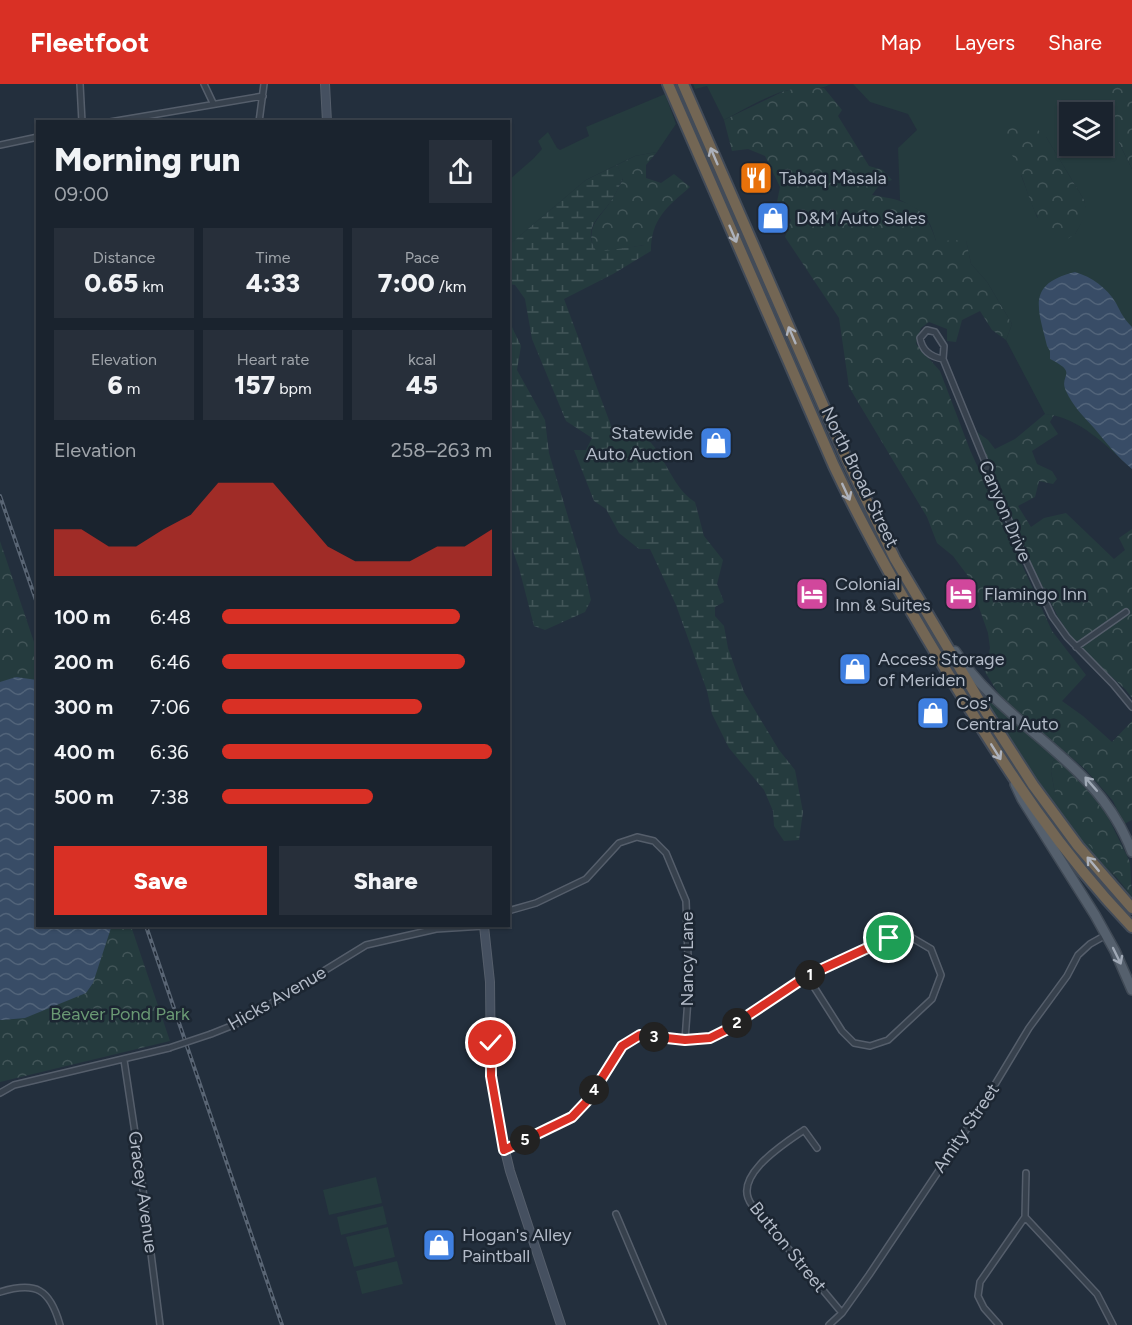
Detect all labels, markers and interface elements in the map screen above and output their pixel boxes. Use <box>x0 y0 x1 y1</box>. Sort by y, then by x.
text: Fleetfoot <box>30 25 149 59</box>
text: Map <box>881 30 921 55</box>
text: Layers <box>954 30 1015 55</box>
text: Share <box>1048 30 1102 55</box>
map controls <box>1059 102 1113 156</box>
button: layers <box>1059 102 1113 156</box>
text: Morning run <box>54 140 240 179</box>
button: share <box>429 140 492 203</box>
one-way arrow <box>708 147 719 166</box>
restaurant icon: Tabaq Masala <box>738 160 774 196</box>
place label: Tabaq Masala <box>779 167 887 189</box>
text: 09:00 <box>54 182 109 206</box>
shop icon: D&M Auto Sales <box>755 200 791 236</box>
place label: D&M Auto Sales <box>796 207 926 229</box>
one-way arrow <box>729 225 740 243</box>
text: Distance <box>93 248 155 267</box>
text: Time <box>256 248 290 267</box>
text: Pace <box>405 248 439 267</box>
text: 0.65 <box>84 267 139 299</box>
text: 4:33 <box>246 267 300 299</box>
text: 7:00 <box>378 267 435 299</box>
text: km <box>139 277 164 296</box>
text: /km <box>435 277 466 296</box>
one-way arrow <box>785 326 796 344</box>
text: Elevation <box>91 350 157 369</box>
text: Heart rate <box>237 350 309 369</box>
text: kcal <box>408 350 436 369</box>
text: 6 <box>108 369 123 401</box>
text: 157 <box>234 369 275 401</box>
text: 45 <box>406 369 438 401</box>
text: m <box>123 379 140 398</box>
text: bpm <box>275 379 312 398</box>
street label: North Broad Street <box>816 403 904 551</box>
place label: Statewide Auto Auction <box>586 422 693 465</box>
shop icon: Statewide Auto Auction <box>698 425 734 461</box>
text: Elevation <box>54 438 136 462</box>
text: 258–263 m <box>391 438 492 462</box>
street label: Canyon Drive <box>974 457 1036 565</box>
one-way arrow <box>841 482 853 500</box>
place label: Colonial Inn & Suites <box>835 573 931 616</box>
hotel icon: Colonial Inn & Suites <box>794 576 830 612</box>
hotel icon: Flamingo Inn <box>943 576 979 612</box>
place label: Flamingo Inn <box>984 583 1087 605</box>
text: 100 m <box>54 605 111 629</box>
text: 6:48 <box>150 605 191 629</box>
place label: Access Storage of Meriden <box>878 648 1005 691</box>
text: 200 m <box>54 650 114 674</box>
text: 6:46 <box>150 650 190 674</box>
shop icon: Access Storage of Meriden <box>837 651 873 687</box>
place label: Cos' Central Auto <box>956 692 1059 735</box>
text: 300 m <box>54 695 113 719</box>
text: 7:06 <box>150 695 190 719</box>
shop icon: Cos' Central Auto <box>915 695 951 731</box>
text: 400 m <box>54 740 115 764</box>
text: 6:36 <box>150 740 189 764</box>
one-way arrow <box>990 743 1002 760</box>
one-way arrow <box>1084 777 1098 792</box>
text: 500 m <box>54 785 114 809</box>
text: 7:38 <box>150 785 189 809</box>
button: Save <box>54 846 267 915</box>
button: Share <box>279 846 492 915</box>
one-way arrow <box>1087 856 1100 872</box>
street label: Nancy Lane <box>676 911 698 1006</box>
pin <box>863 912 914 963</box>
icon: arrive <box>872 921 905 954</box>
one-way arrow <box>1111 946 1123 964</box>
pin: 1 <box>795 960 825 990</box>
street label: Hicks Avenue <box>224 961 330 1035</box>
text: 1 <box>807 965 813 984</box>
park label: Beaver Pond Park <box>50 1003 190 1025</box>
pin: 2 <box>722 1008 752 1038</box>
text: 2 <box>732 1013 742 1032</box>
pin <box>465 1017 516 1068</box>
pin: 3 <box>639 1022 669 1052</box>
icon: check <box>474 1026 507 1059</box>
text: 3 <box>650 1027 658 1046</box>
pin: 4 <box>579 1075 609 1105</box>
street label: Amity Street <box>928 1079 1004 1177</box>
text: 4 <box>589 1080 599 1099</box>
pin: 5 <box>510 1125 540 1155</box>
street label: Gracey Avenue <box>124 1130 162 1255</box>
text: 5 <box>520 1130 530 1149</box>
street label: Button Street <box>745 1197 831 1297</box>
place label: Hogan's Alley Paintball <box>462 1224 572 1267</box>
shop icon: Hogan's Alley Paintball <box>421 1227 457 1263</box>

